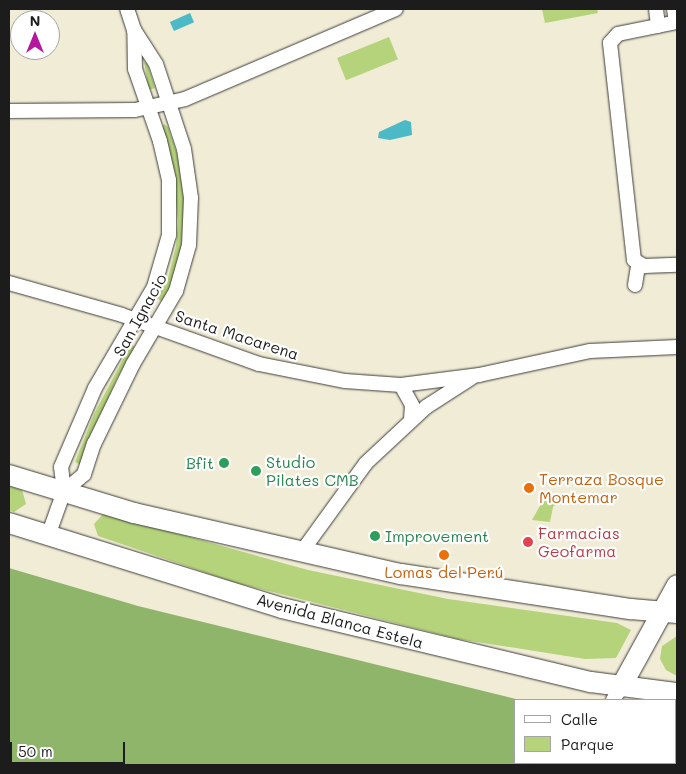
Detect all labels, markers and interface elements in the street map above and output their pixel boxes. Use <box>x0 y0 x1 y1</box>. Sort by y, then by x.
north arrow <box>10 10 60 60</box>
text: N <box>30 11 40 30</box>
street label: San Ignacio <box>109 270 171 360</box>
street label: Santa Macarena <box>173 306 301 364</box>
place label: Studio Pilates CMB <box>266 452 359 490</box>
place label: Bfit <box>186 453 214 473</box>
marker: Bfit <box>218 457 230 469</box>
marker: Studio Pilates CMB <box>250 465 262 477</box>
place label: Terraza Bosque Montemar <box>539 469 664 507</box>
marker: Terraza Bosque Montemar <box>523 482 535 494</box>
place label: Farmacias Geofarma <box>538 523 620 561</box>
place label: Improvement <box>385 526 489 546</box>
marker: Improvement <box>369 530 381 542</box>
marker: Farmacias Geofarma <box>522 536 534 548</box>
marker: Lomas del Perú <box>438 549 450 561</box>
place label: Lomas del Perú <box>384 562 504 582</box>
street label: Avenida Blanca Estela <box>254 589 426 653</box>
legend <box>514 699 676 764</box>
text: Calle <box>561 709 598 729</box>
scale bar <box>12 732 128 764</box>
text: Parque <box>561 734 614 754</box>
text: 50 m <box>18 741 53 761</box>

